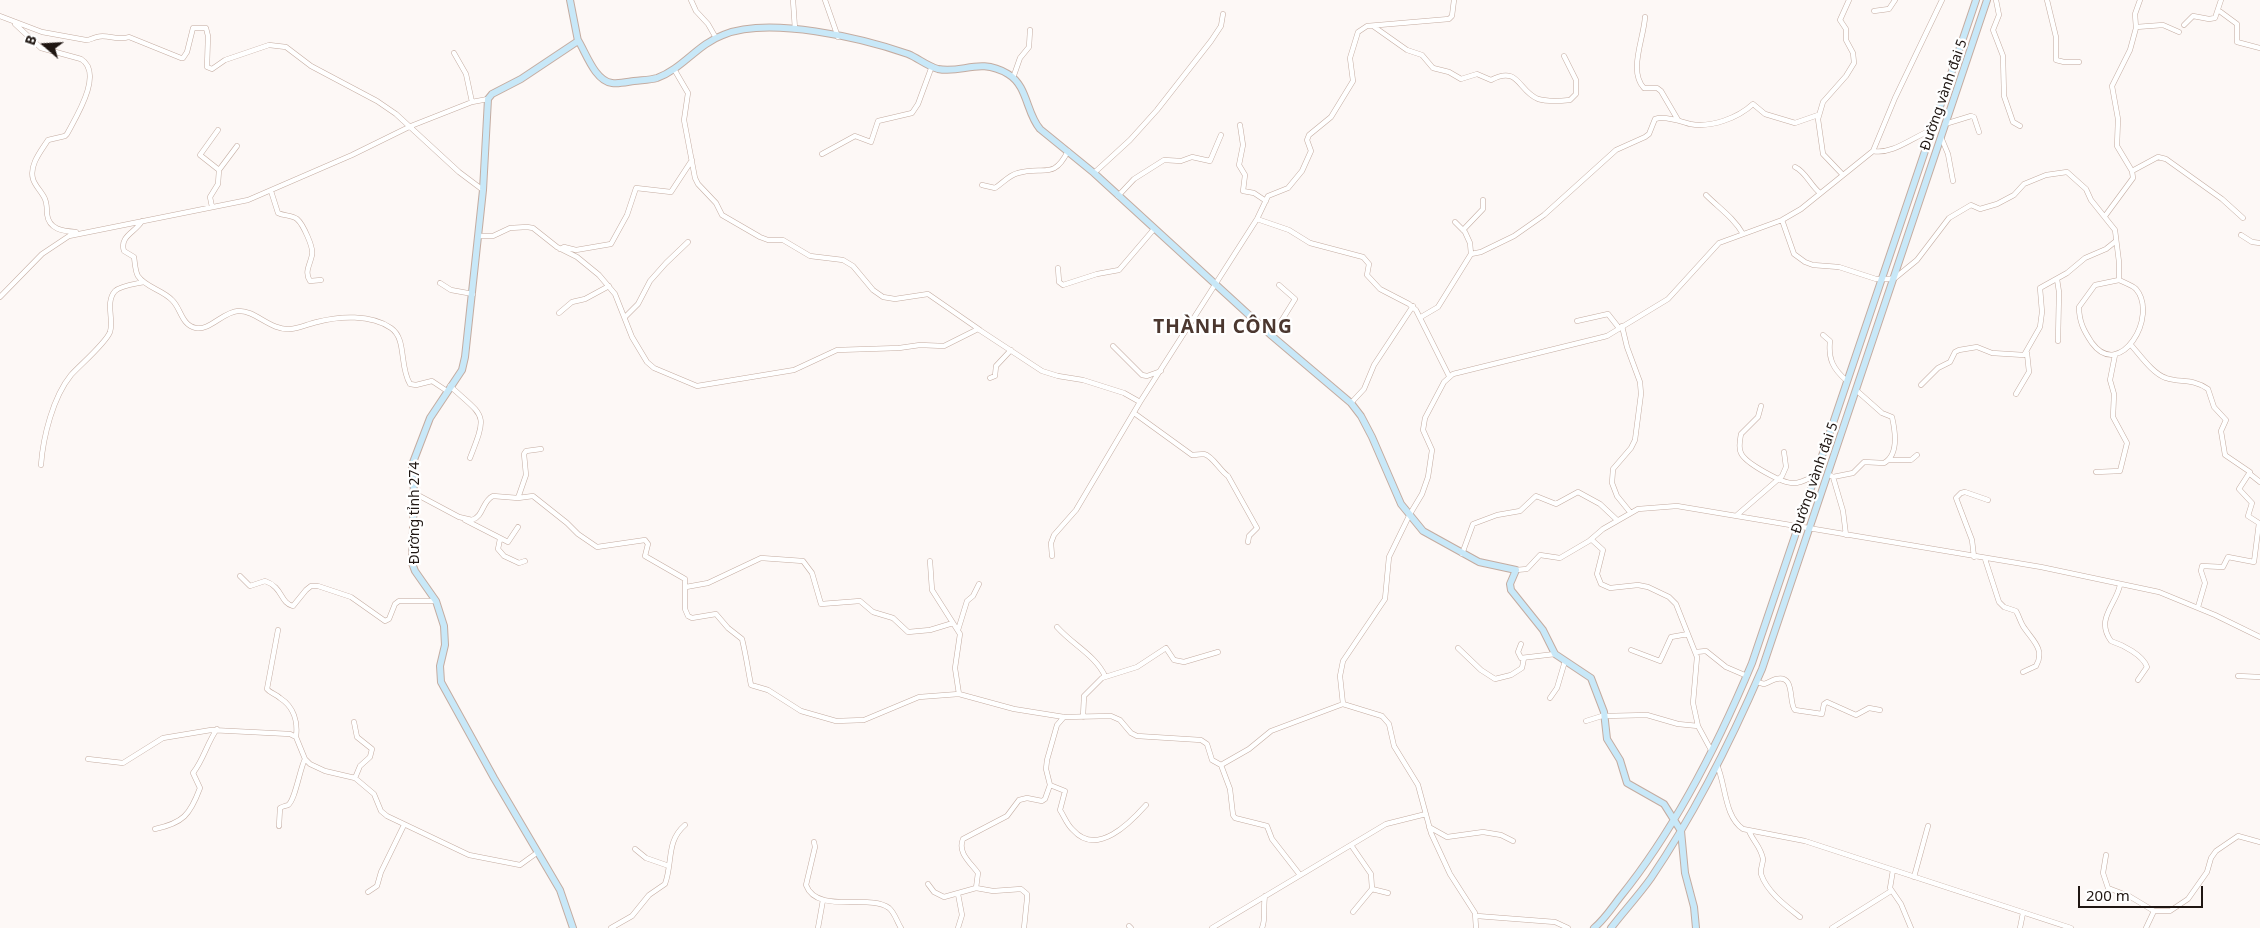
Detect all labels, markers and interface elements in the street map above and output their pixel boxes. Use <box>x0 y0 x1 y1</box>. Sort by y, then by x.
north arrow <box>20 20 70 70</box>
text: B <box>20 32 41 47</box>
street label: Đường vành đai 5 <box>1917 37 1971 153</box>
district label: THÀNH CÔNG <box>1152 317 1294 339</box>
street label: Đường vành đai 5 <box>1788 420 1842 536</box>
street label: Đường tỉnh 274 <box>407 462 423 564</box>
scale bar <box>2080 876 2205 908</box>
text: 200 m <box>2086 885 2130 905</box>

